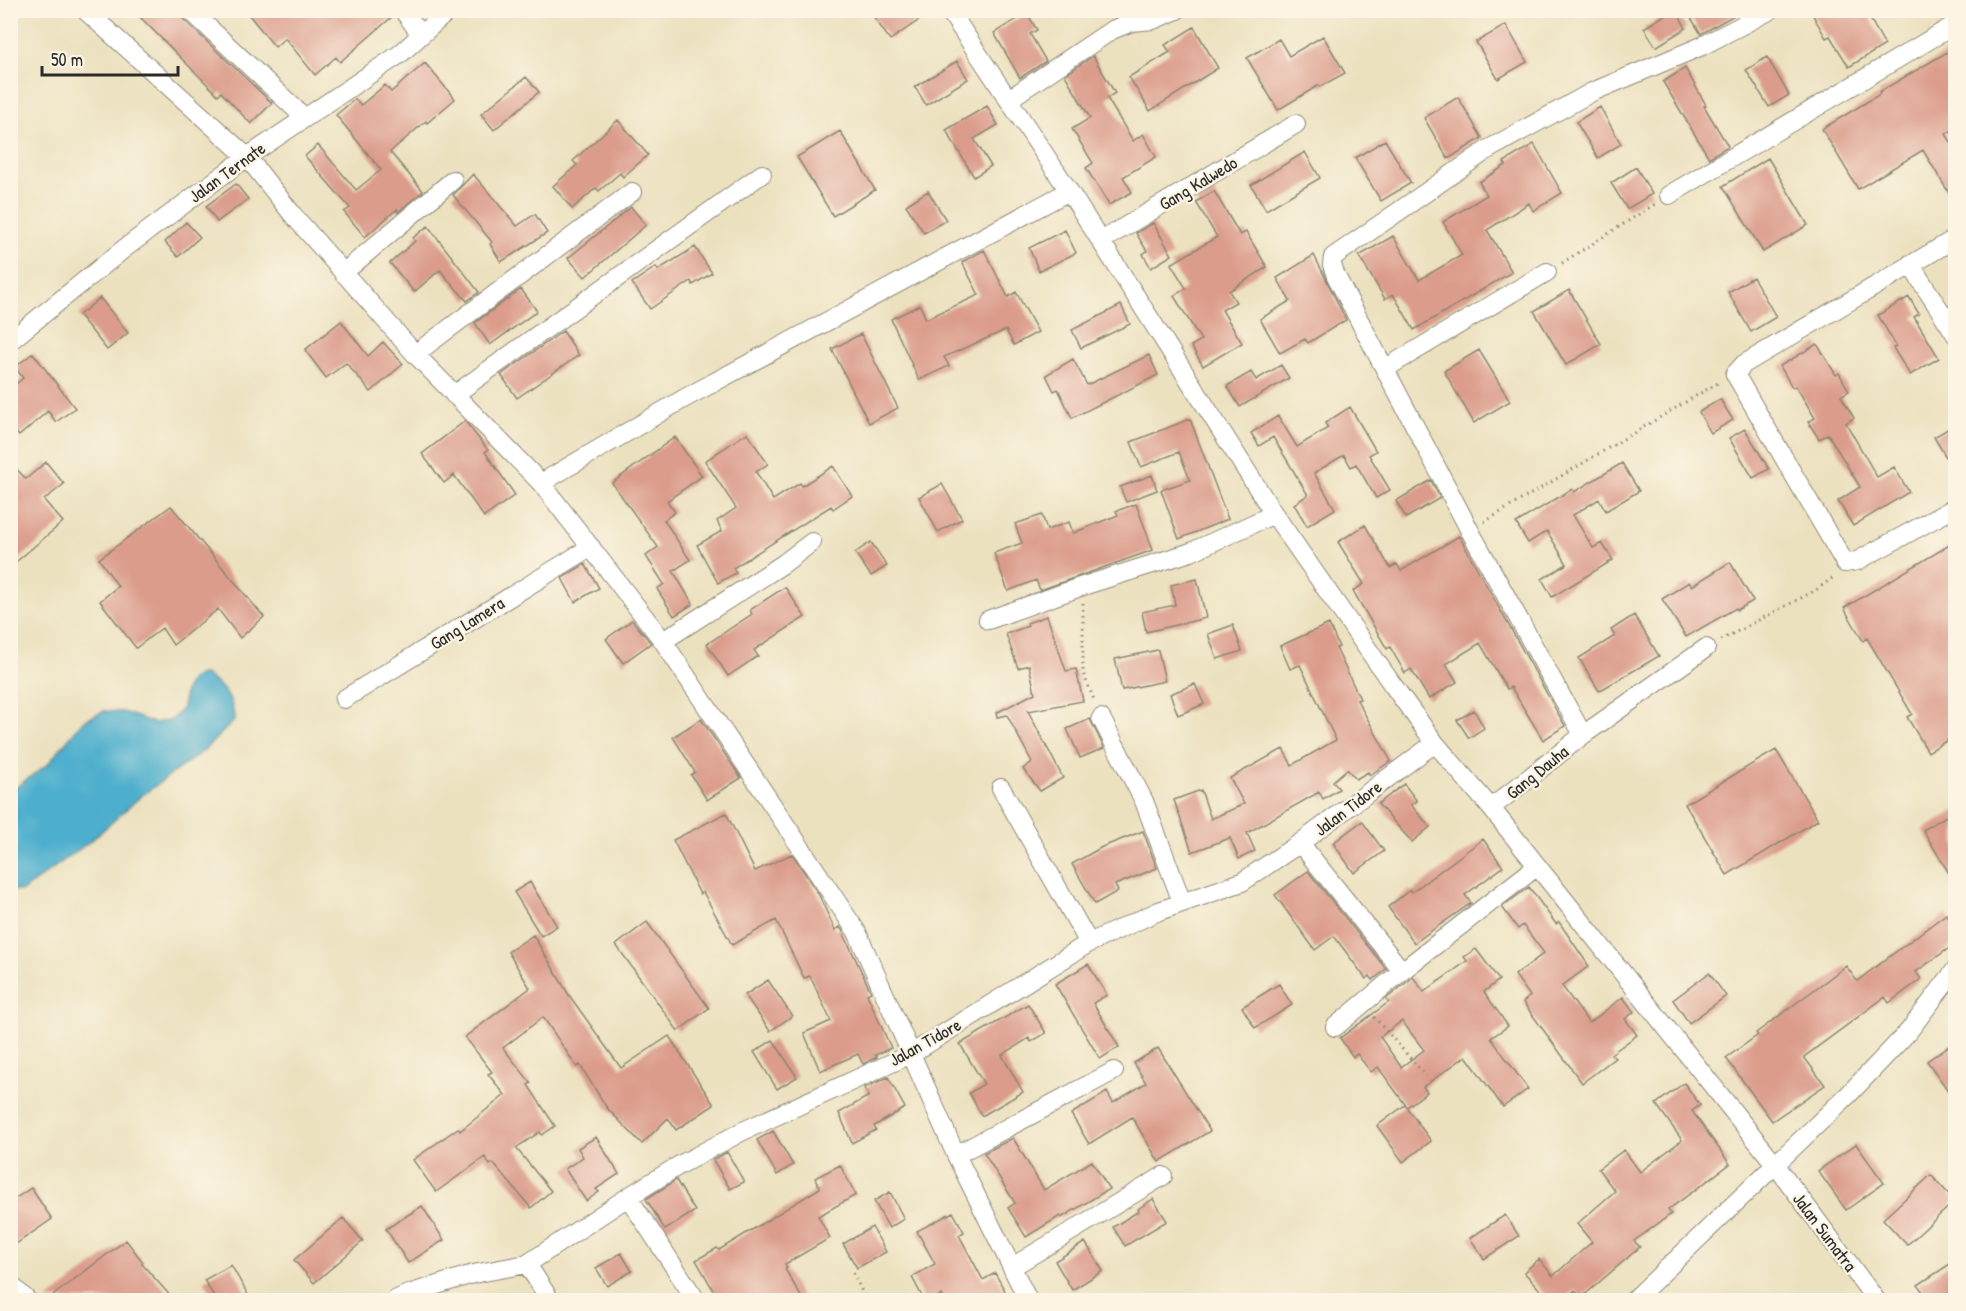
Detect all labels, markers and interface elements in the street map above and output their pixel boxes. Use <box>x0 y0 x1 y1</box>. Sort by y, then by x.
scale bar <box>42 39 178 77</box>
text: 50 m <box>51 47 83 72</box>
street label: Jalan Ternate <box>184 136 270 208</box>
street label: Gang Kalwedo <box>1154 150 1242 216</box>
street label: Gang Lamera <box>425 590 509 656</box>
street label: Gang Dauha <box>1501 739 1573 805</box>
street label: Jalan Tidore <box>1309 774 1387 842</box>
street label: Jalan Tidore <box>885 1012 965 1072</box>
street label: Jalan Sumatra <box>1787 1187 1863 1277</box>

